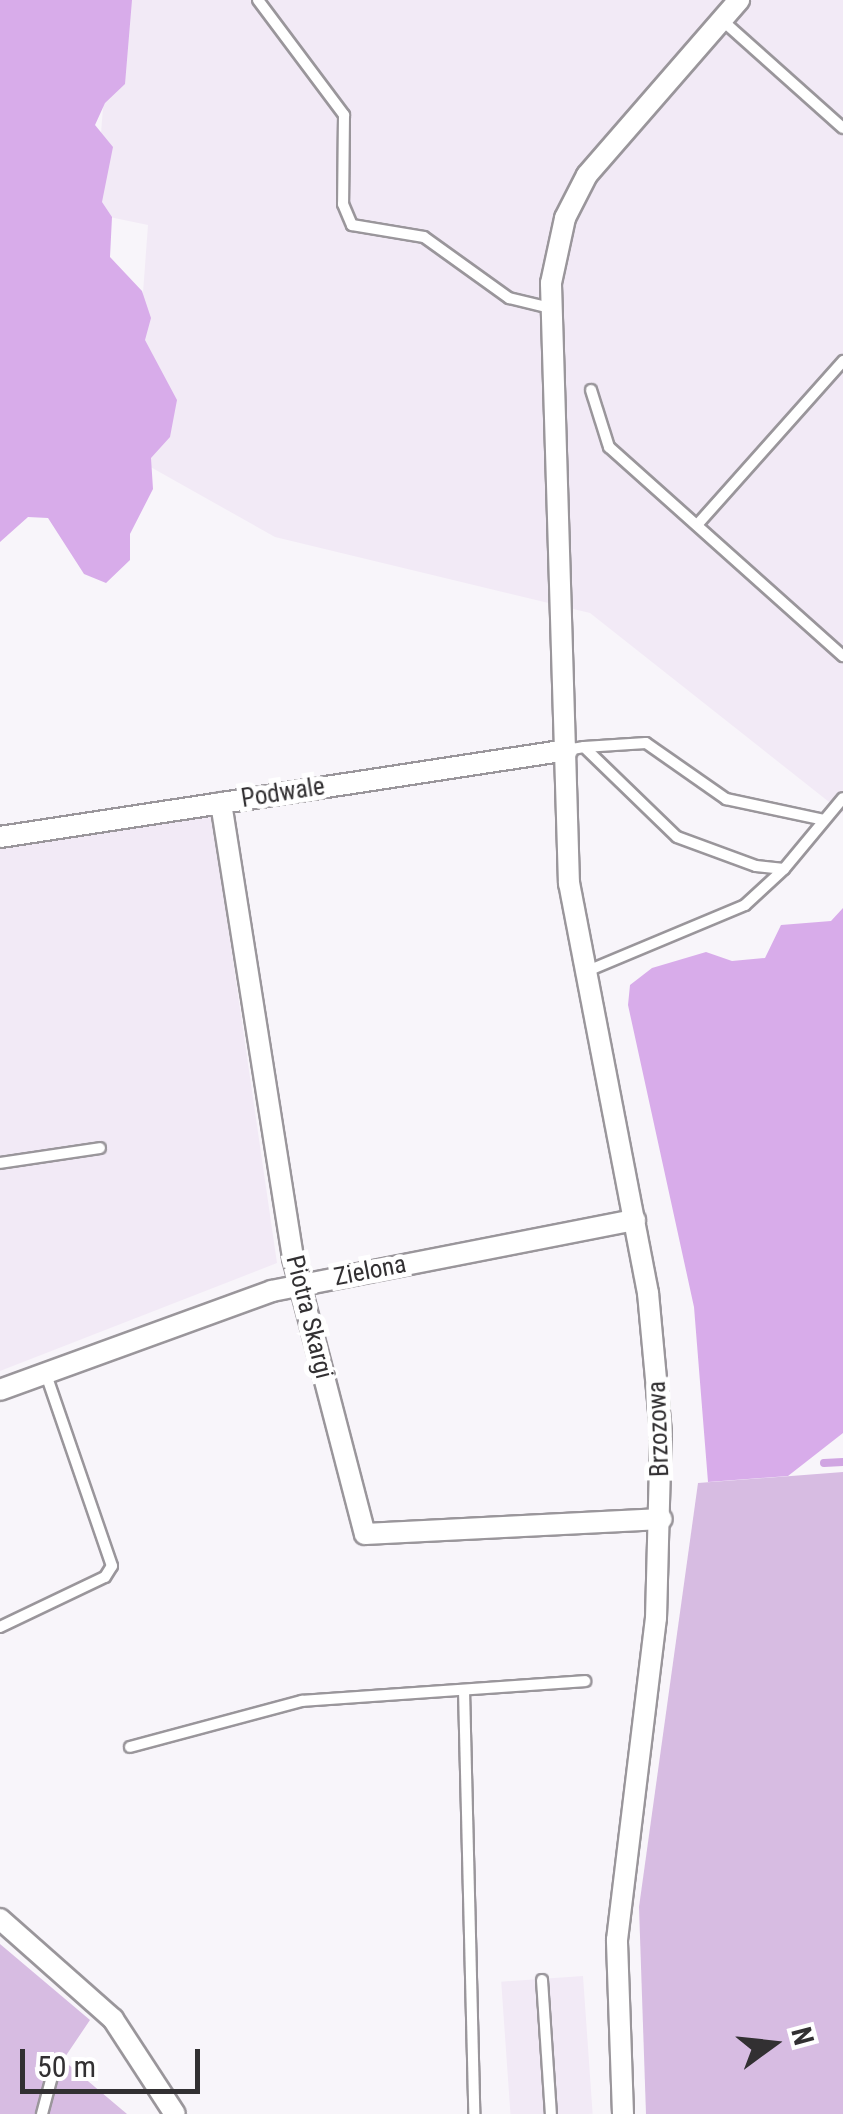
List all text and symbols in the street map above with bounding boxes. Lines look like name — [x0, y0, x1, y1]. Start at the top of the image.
street label: Podwale — [239, 772, 327, 814]
street label: Zielona — [331, 1249, 409, 1293]
street label: Piotra Skargi — [279, 1252, 339, 1382]
street label: Brzozowa — [642, 1381, 676, 1477]
north arrow — [723, 1994, 823, 2094]
text: N — [784, 2024, 821, 2049]
scale bar — [25, 2029, 205, 2091]
text: 50 m — [37, 2049, 96, 2084]

